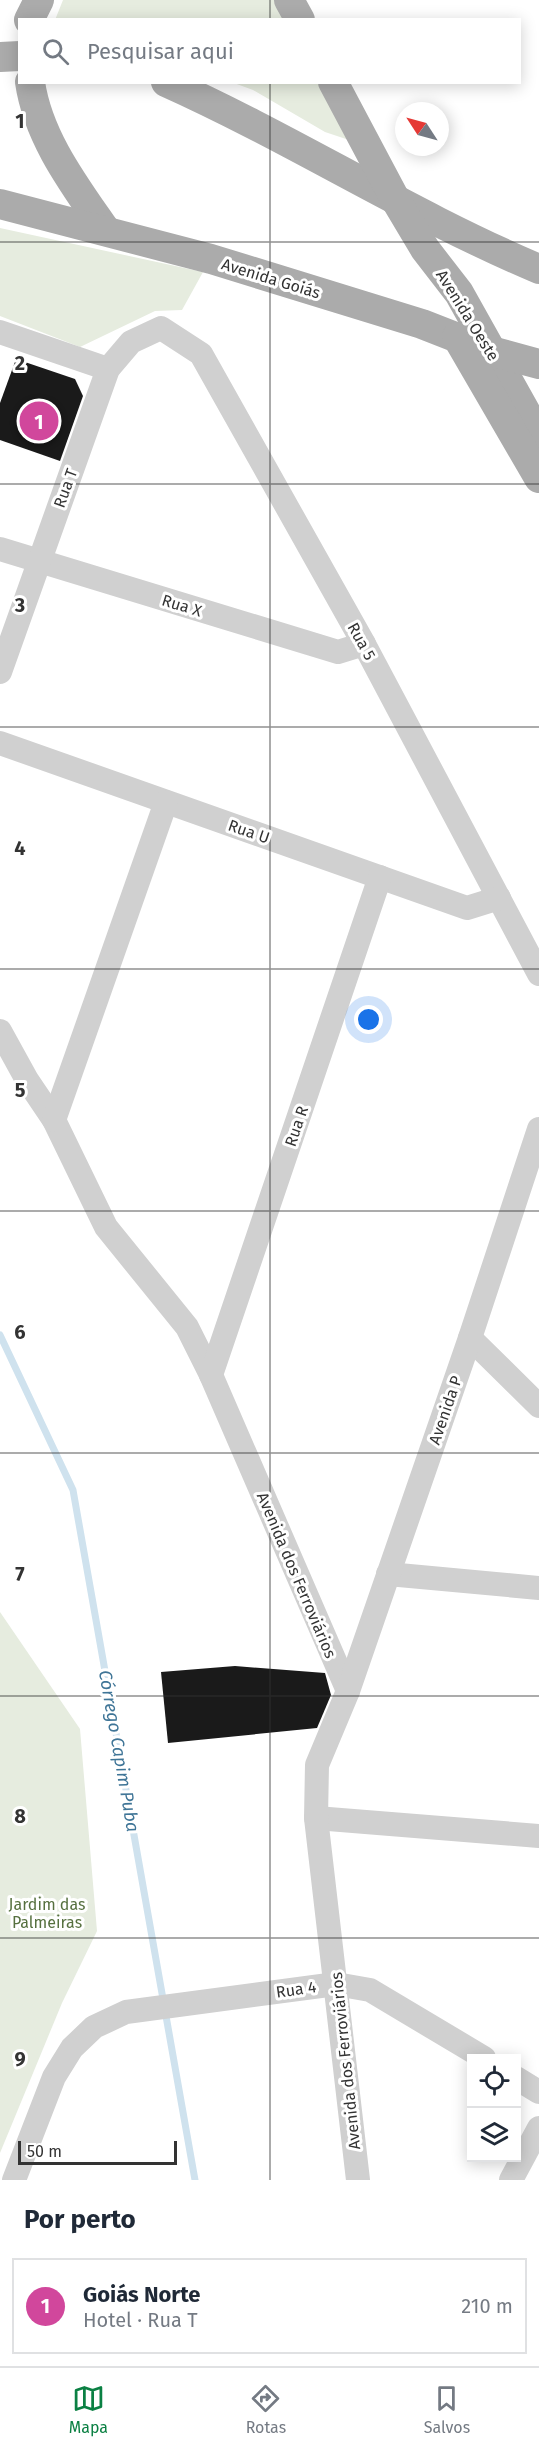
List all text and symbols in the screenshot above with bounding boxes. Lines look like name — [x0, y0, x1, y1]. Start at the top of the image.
search box — [18, 18, 521, 84]
icon: search — [39, 35, 72, 68]
text: Pesquisar aqui — [87, 38, 234, 65]
north arrow — [395, 102, 449, 156]
text: 1 — [15, 109, 25, 133]
street label: Avenida Goiás — [219, 254, 322, 302]
street label: Avenida Oeste — [432, 266, 503, 364]
text: 2 — [15, 351, 25, 375]
pin: 1 — [20, 398, 58, 444]
street label: Rua T — [50, 465, 82, 510]
street label: Rua X — [160, 590, 204, 621]
text: 3 — [14, 593, 25, 617]
street label: Rua 5 — [344, 619, 380, 663]
street label: Rua U — [226, 816, 272, 847]
text: 4 — [14, 836, 26, 860]
your location — [354, 1005, 383, 1034]
text: 5 — [15, 1078, 26, 1102]
street label: Rua R — [281, 1103, 312, 1149]
text: 6 — [14, 1320, 26, 1344]
street label: Avenida P — [425, 1373, 466, 1447]
street label: Avenida dos Ferroviários — [253, 1489, 340, 1661]
text: 7 — [15, 1562, 25, 1586]
water label: Córrego Capim Puba — [94, 1668, 144, 1834]
text: 8 — [14, 1804, 26, 1828]
park label: Jardim das Palmeiras — [9, 1895, 85, 1932]
street label: Avenida dos Ferroviários — [327, 1971, 364, 2151]
street label: Rua 4 — [275, 1977, 318, 2002]
text: 9 — [14, 2047, 26, 2071]
map controls — [467, 2054, 521, 2162]
button: locate — [467, 2054, 521, 2108]
button: layers — [467, 2108, 521, 2162]
scale bar — [18, 2138, 177, 2166]
text: 50 m — [27, 2142, 62, 2161]
text: Por perto — [24, 2204, 136, 2235]
text: Goiás Norte — [83, 2281, 200, 2308]
text: 1 — [41, 2294, 50, 2318]
text: 210 m — [461, 2294, 513, 2318]
text: Hotel · Rua T — [83, 2308, 198, 2332]
tab: Mapa — [69, 2382, 108, 2437]
tab: Rotas — [246, 2382, 286, 2437]
tab: Salvos — [424, 2382, 470, 2437]

